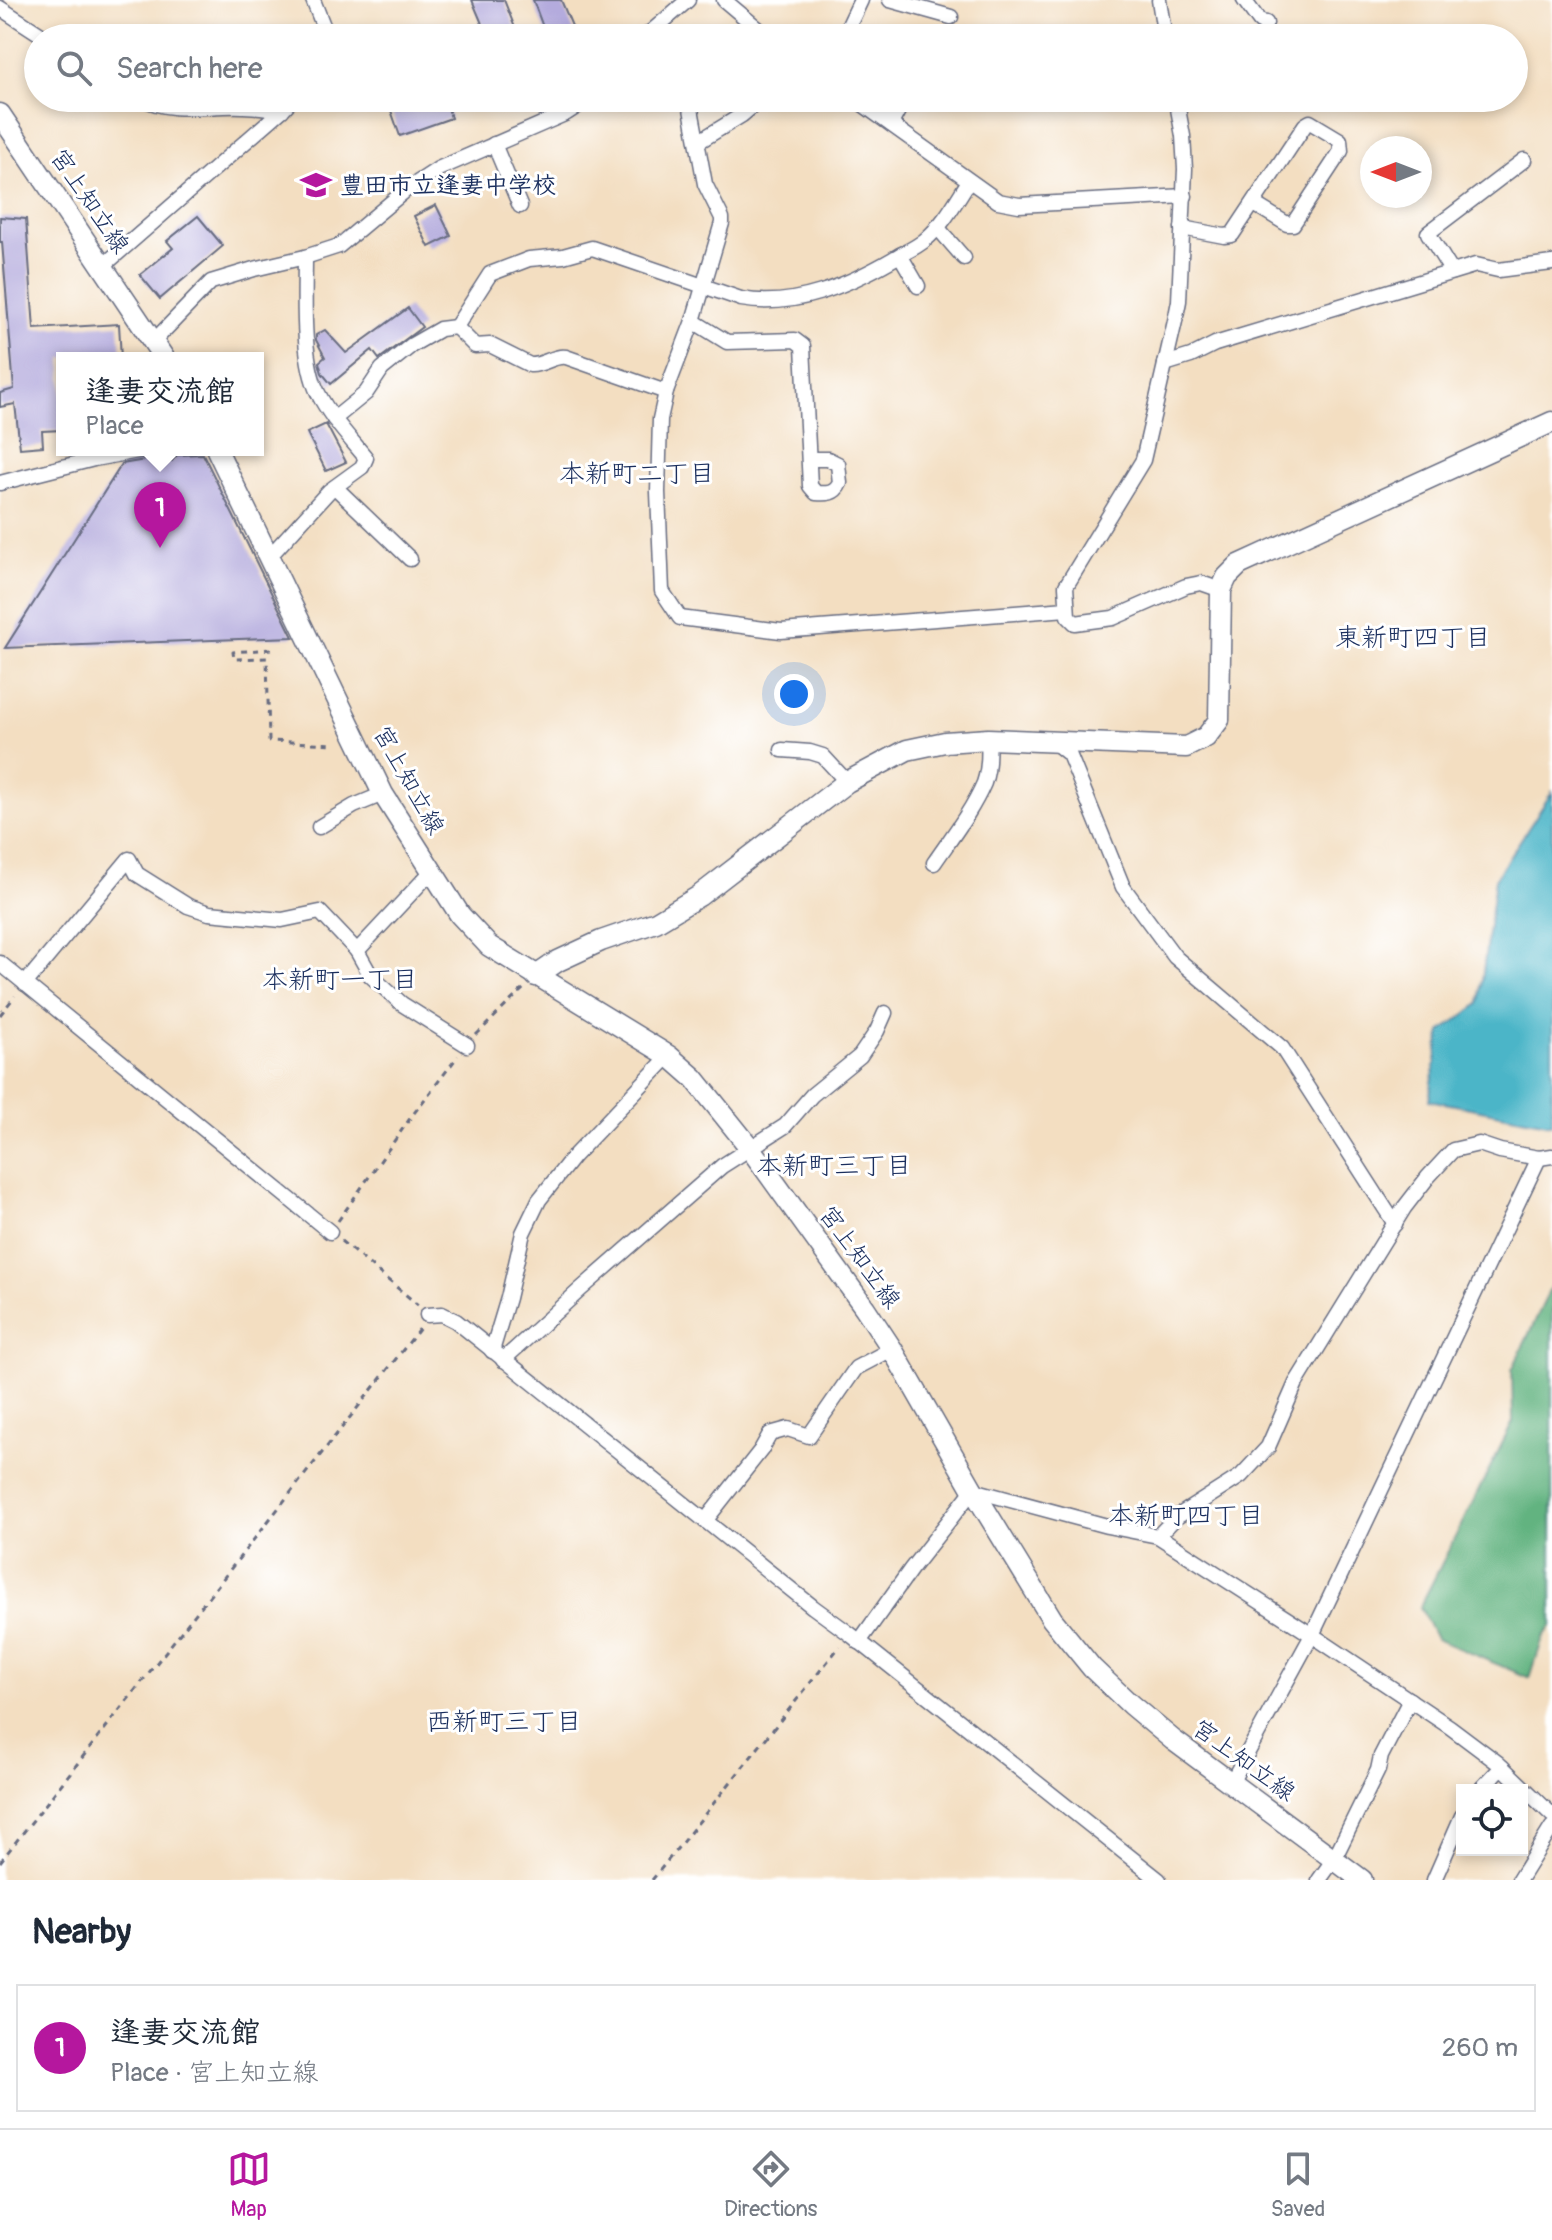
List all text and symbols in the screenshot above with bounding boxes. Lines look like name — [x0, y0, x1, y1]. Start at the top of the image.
search box — [24, 24, 1528, 112]
icon: search — [52, 46, 96, 90]
text: Search here — [116, 50, 263, 87]
north arrow — [1360, 136, 1432, 208]
street label: 宮上知立線 — [44, 143, 135, 259]
school or university icon: 豊田市立逢妻中学校 — [299, 168, 333, 202]
place label: 豊田市立逢妻中学校 — [340, 171, 556, 200]
popup — [56, 352, 264, 456]
text: 逢妻交流館 — [85, 373, 235, 410]
text: Place — [85, 410, 144, 442]
district label: 本新町二丁目 — [559, 458, 715, 490]
pin: 1 — [134, 482, 186, 548]
district label: 東新町四丁目 — [1335, 622, 1491, 654]
your location — [774, 674, 814, 714]
street label: 宮上知立線 — [367, 721, 450, 840]
district label: 本新町一丁目 — [262, 964, 418, 996]
district label: 本新町三丁目 — [756, 1150, 912, 1182]
street label: 宮上知立線 — [813, 1200, 907, 1314]
district label: 本新町四丁目 — [1108, 1500, 1264, 1532]
district label: 西新町三丁目 — [426, 1706, 582, 1738]
street label: 宮上知立線 — [1187, 1713, 1301, 1807]
map controls — [1456, 1784, 1528, 1856]
button: locate — [1456, 1784, 1528, 1856]
text: Nearby — [32, 1911, 131, 1954]
text: 逢妻交流館 — [110, 2014, 260, 2051]
text: 1 — [55, 2032, 65, 2064]
text: 260 m — [1442, 2032, 1518, 2064]
text: Place · 宮上知立線 — [110, 2057, 318, 2089]
tab: Map — [227, 2147, 271, 2223]
tab: Directions — [724, 2147, 817, 2223]
tab: Saved — [1271, 2147, 1325, 2223]

